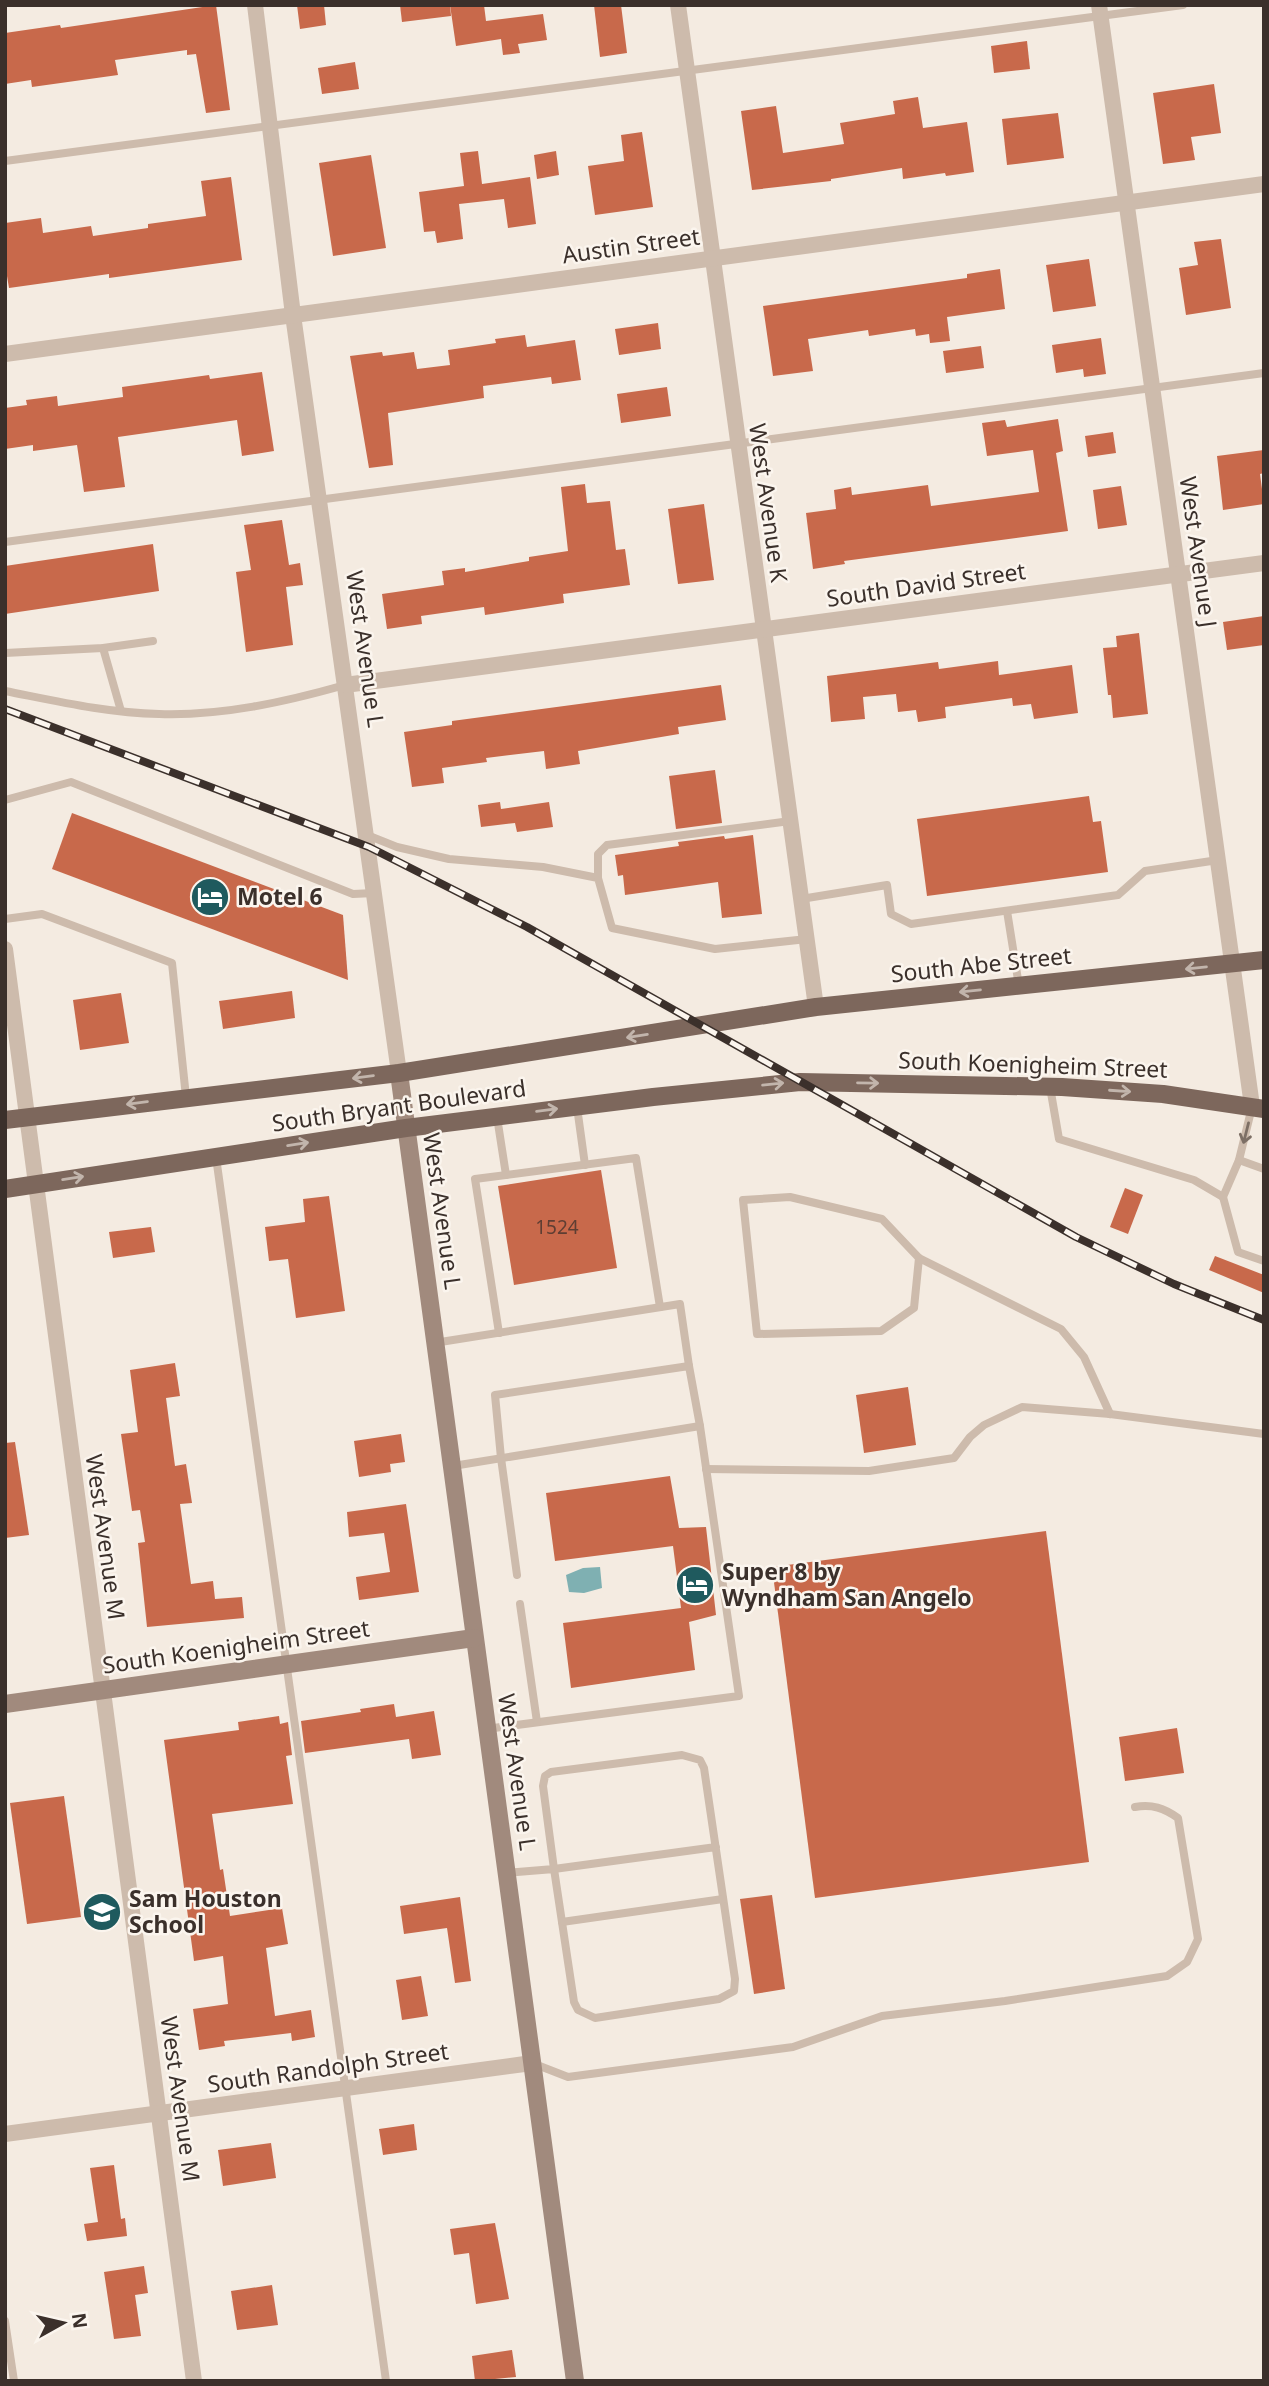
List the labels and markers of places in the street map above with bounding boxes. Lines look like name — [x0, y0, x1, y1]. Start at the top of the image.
hotel icon: Motel 6 — [189, 876, 231, 918]
place label: Motel 6 — [237, 880, 323, 912]
place label: Super 8 by Wyndham San Angelo — [722, 1555, 972, 1613]
hotel icon: Super 8 by Wyndham San Angelo — [674, 1564, 716, 1606]
place label: Sam Houston School — [129, 1882, 282, 1940]
school or university icon: Sam Houston School — [81, 1891, 123, 1933]

